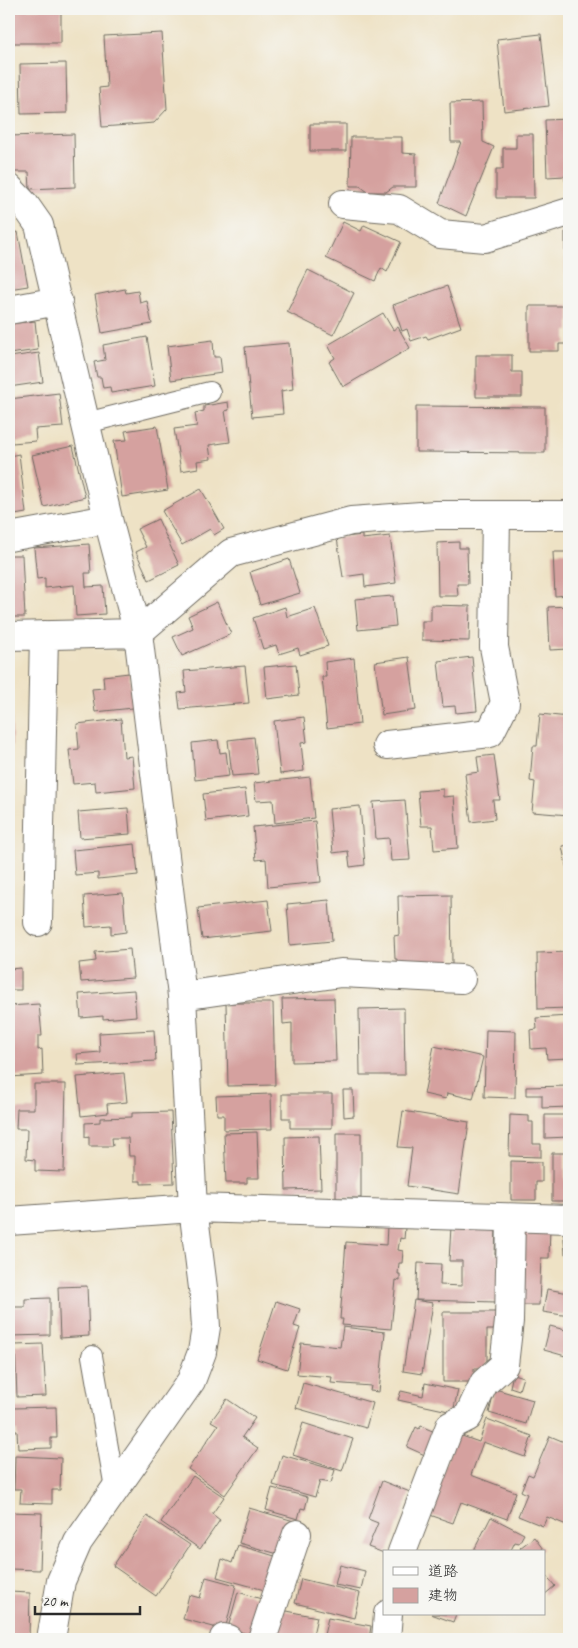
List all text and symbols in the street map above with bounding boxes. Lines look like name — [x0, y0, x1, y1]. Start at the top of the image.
legend — [383, 1550, 546, 1616]
text: 道路 — [428, 1562, 458, 1581]
scale bar — [35, 1583, 140, 1615]
text: 建物 — [428, 1586, 458, 1605]
text: 20 m — [42, 1592, 69, 1611]

